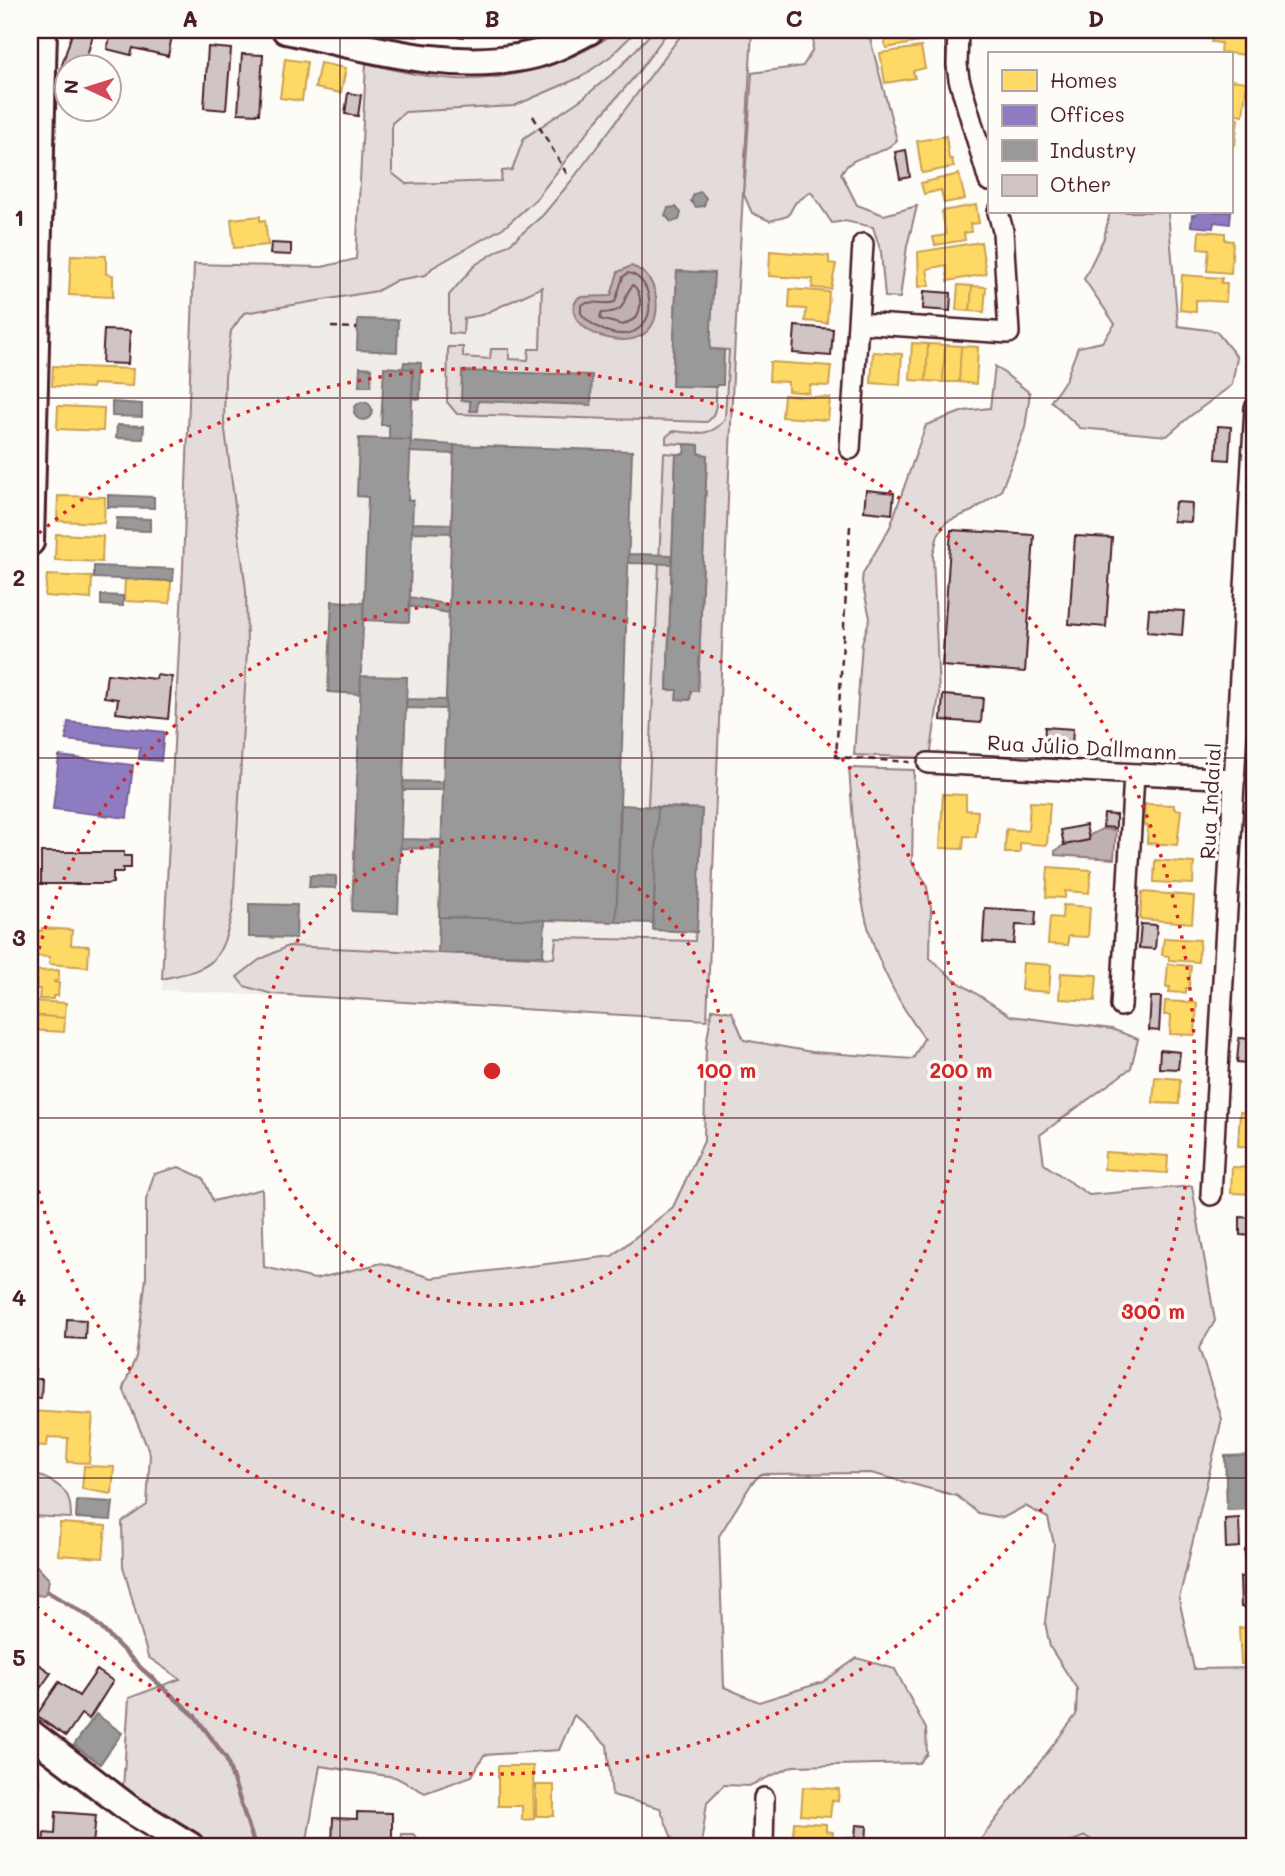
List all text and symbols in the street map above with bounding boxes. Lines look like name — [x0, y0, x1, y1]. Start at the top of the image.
text: A — [182, 3, 198, 33]
text: B — [484, 3, 500, 33]
text: C — [785, 3, 803, 33]
text: D — [1088, 3, 1104, 33]
north arrow — [52, 52, 122, 122]
legend — [988, 52, 1232, 214]
text: Homes — [1050, 66, 1117, 93]
text: N — [58, 79, 84, 95]
text: Offices — [1050, 100, 1125, 127]
text: Industry — [1050, 136, 1137, 163]
text: Other — [1050, 170, 1111, 197]
text: 1 — [14, 202, 24, 232]
text: 2 — [13, 562, 25, 592]
street label: Rua Júlio Dallmann — [987, 728, 1178, 765]
street label: Rua Indaial — [1193, 742, 1226, 860]
text: 3 — [12, 922, 26, 952]
text: 100 m — [696, 1056, 756, 1083]
text: 200 m — [930, 1056, 992, 1083]
centre of rings — [480, 1059, 504, 1083]
text: 4 — [12, 1282, 26, 1312]
text: 300 m — [1121, 1297, 1185, 1324]
text: 5 — [12, 1642, 26, 1672]

